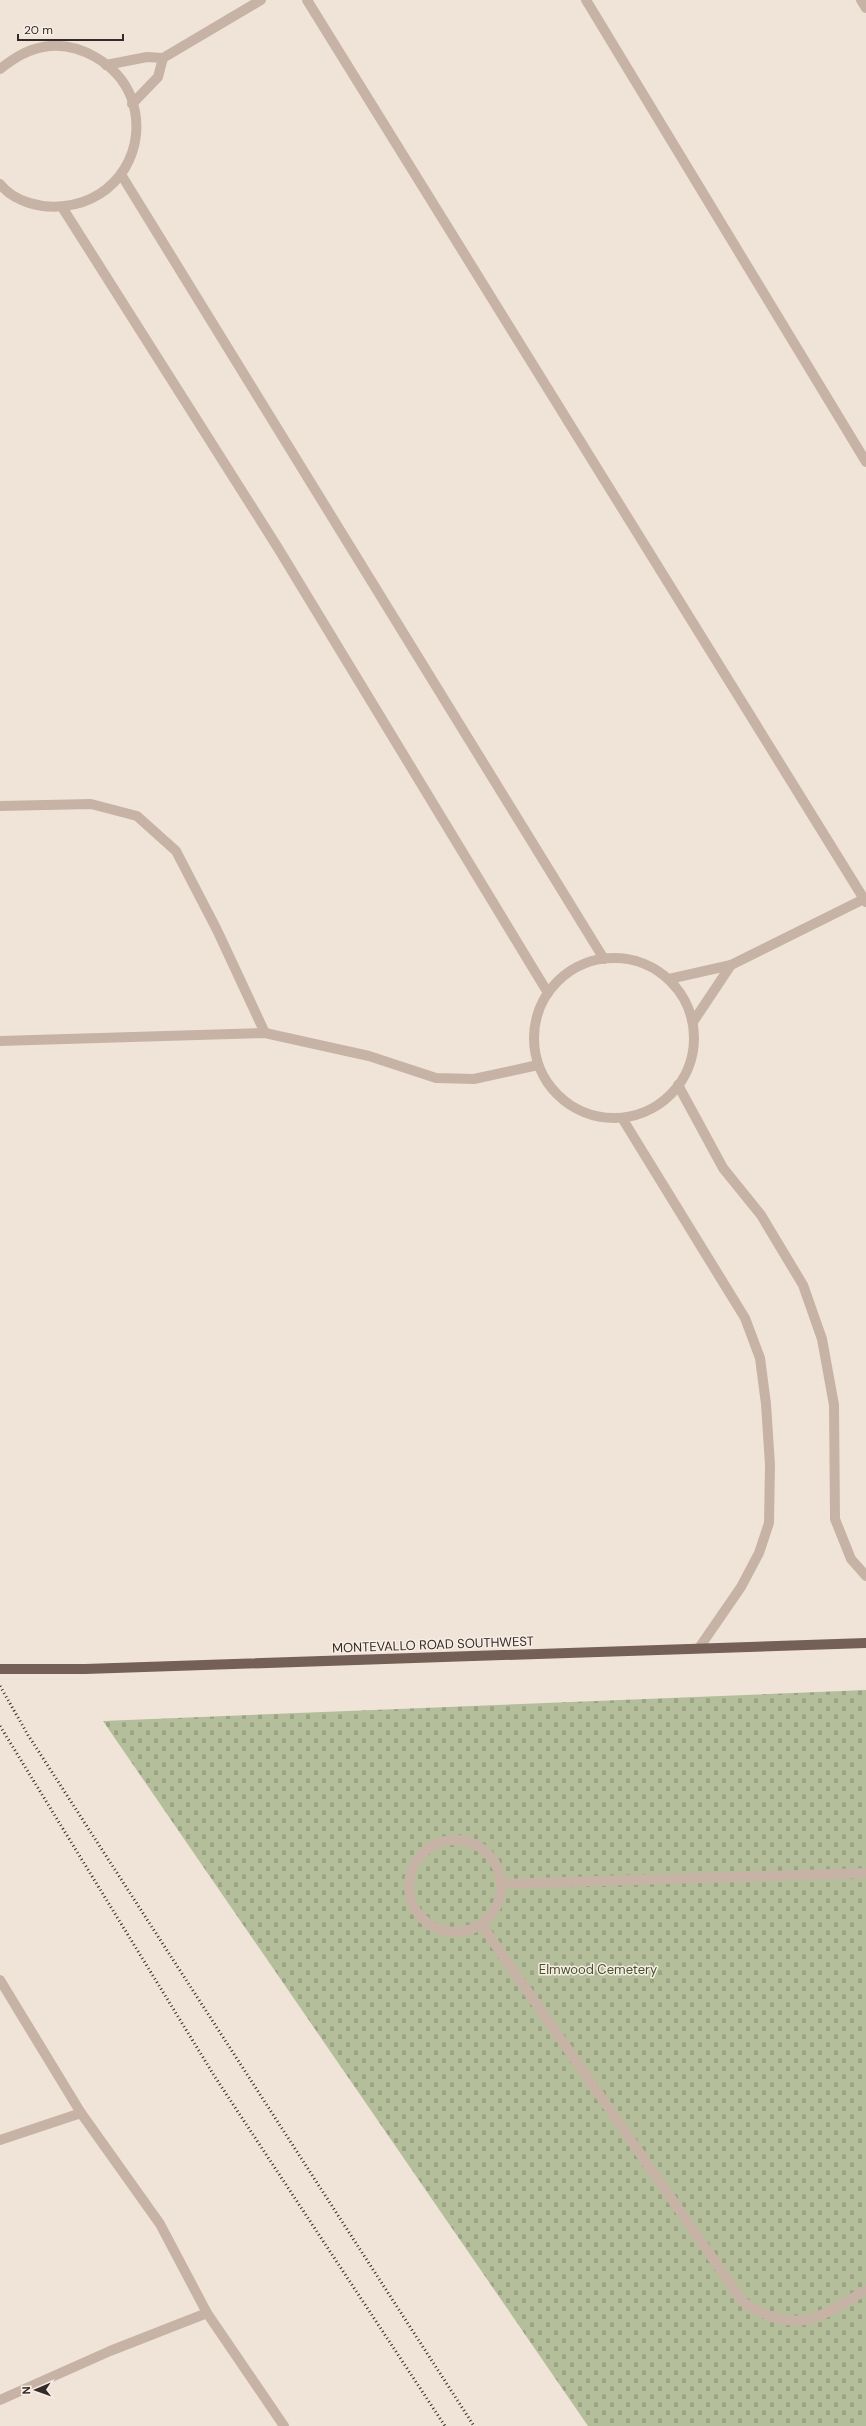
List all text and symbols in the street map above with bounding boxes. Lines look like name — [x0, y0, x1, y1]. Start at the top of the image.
scale bar — [18, 16, 123, 42]
text: 20 m — [24, 22, 53, 38]
street label: MONTEVALLO ROAD SOUTHWEST — [332, 1632, 534, 1657]
park label: Elmwood Cemetery — [539, 1961, 657, 1978]
north arrow — [16, 2370, 56, 2410]
text: N — [19, 2386, 33, 2395]

